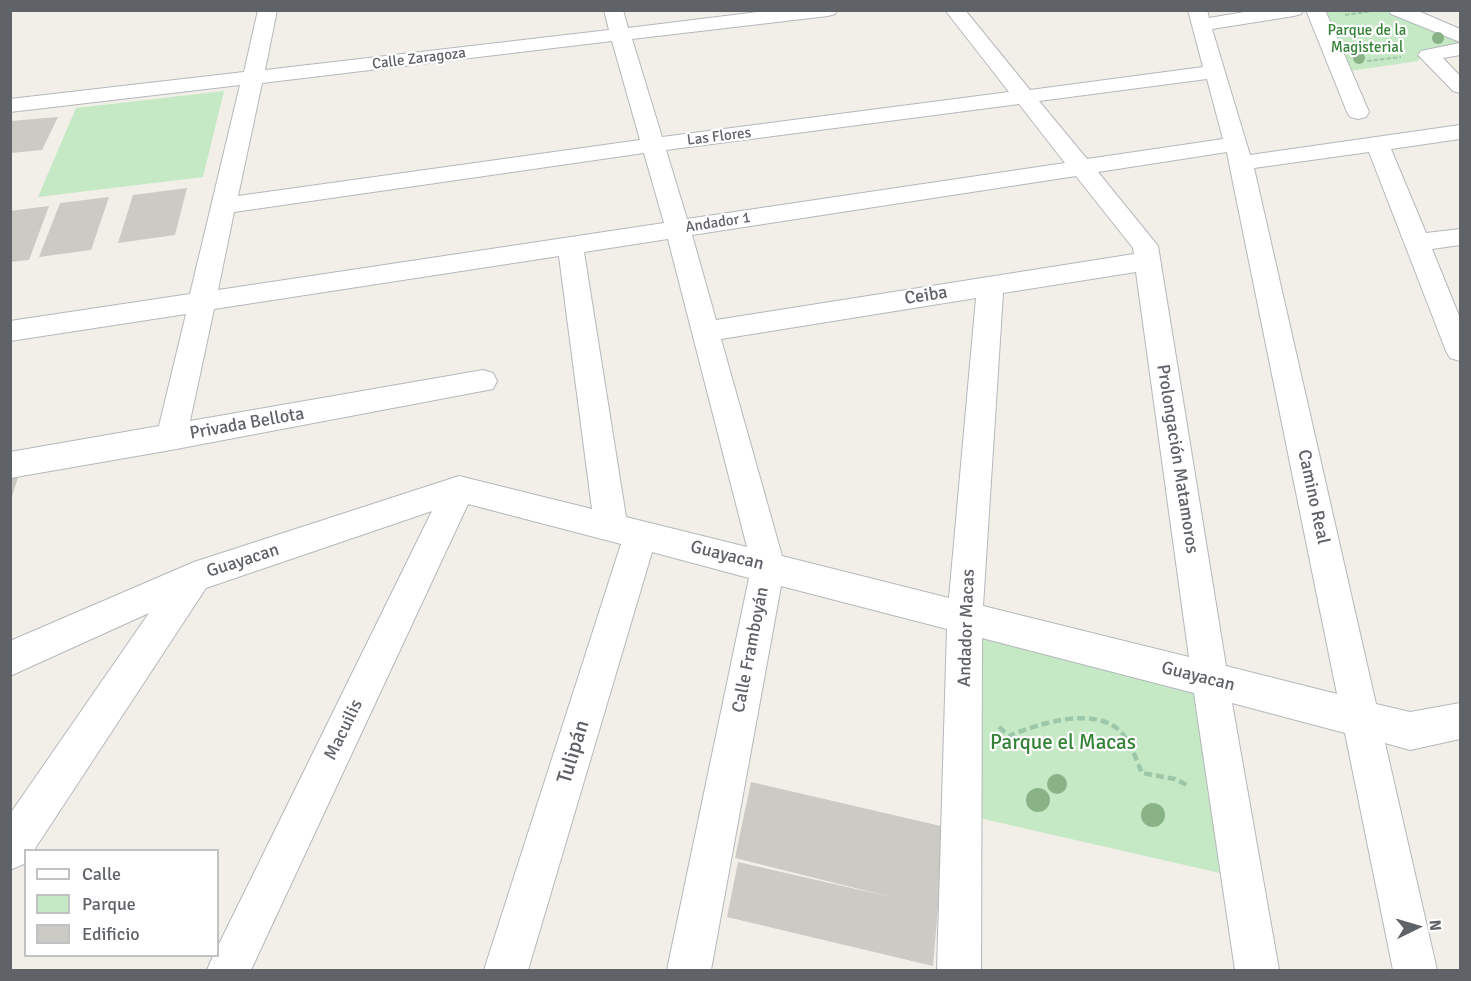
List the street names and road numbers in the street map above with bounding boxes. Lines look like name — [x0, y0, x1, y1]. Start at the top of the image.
street label: Calle Zaragoza — [371, 44, 467, 74]
street label: Las Flores — [686, 124, 752, 150]
street label: Andador 1 — [684, 209, 752, 237]
street label: Ceiba — [903, 282, 949, 310]
street label: Prolongación Matamoros — [1151, 363, 1203, 555]
street label: Privada Bellota — [188, 403, 306, 445]
street label: Camino Real — [1292, 448, 1334, 546]
street label: Guayacan — [688, 536, 766, 576]
street label: Guayacan — [204, 539, 282, 583]
street label: Andador Macas — [954, 569, 980, 687]
street label: Calle Framboyán — [728, 585, 774, 715]
street label: Guayacan — [1159, 657, 1237, 697]
street label: Macuilis — [320, 696, 368, 764]
street label: Tulipán — [552, 717, 596, 787]

